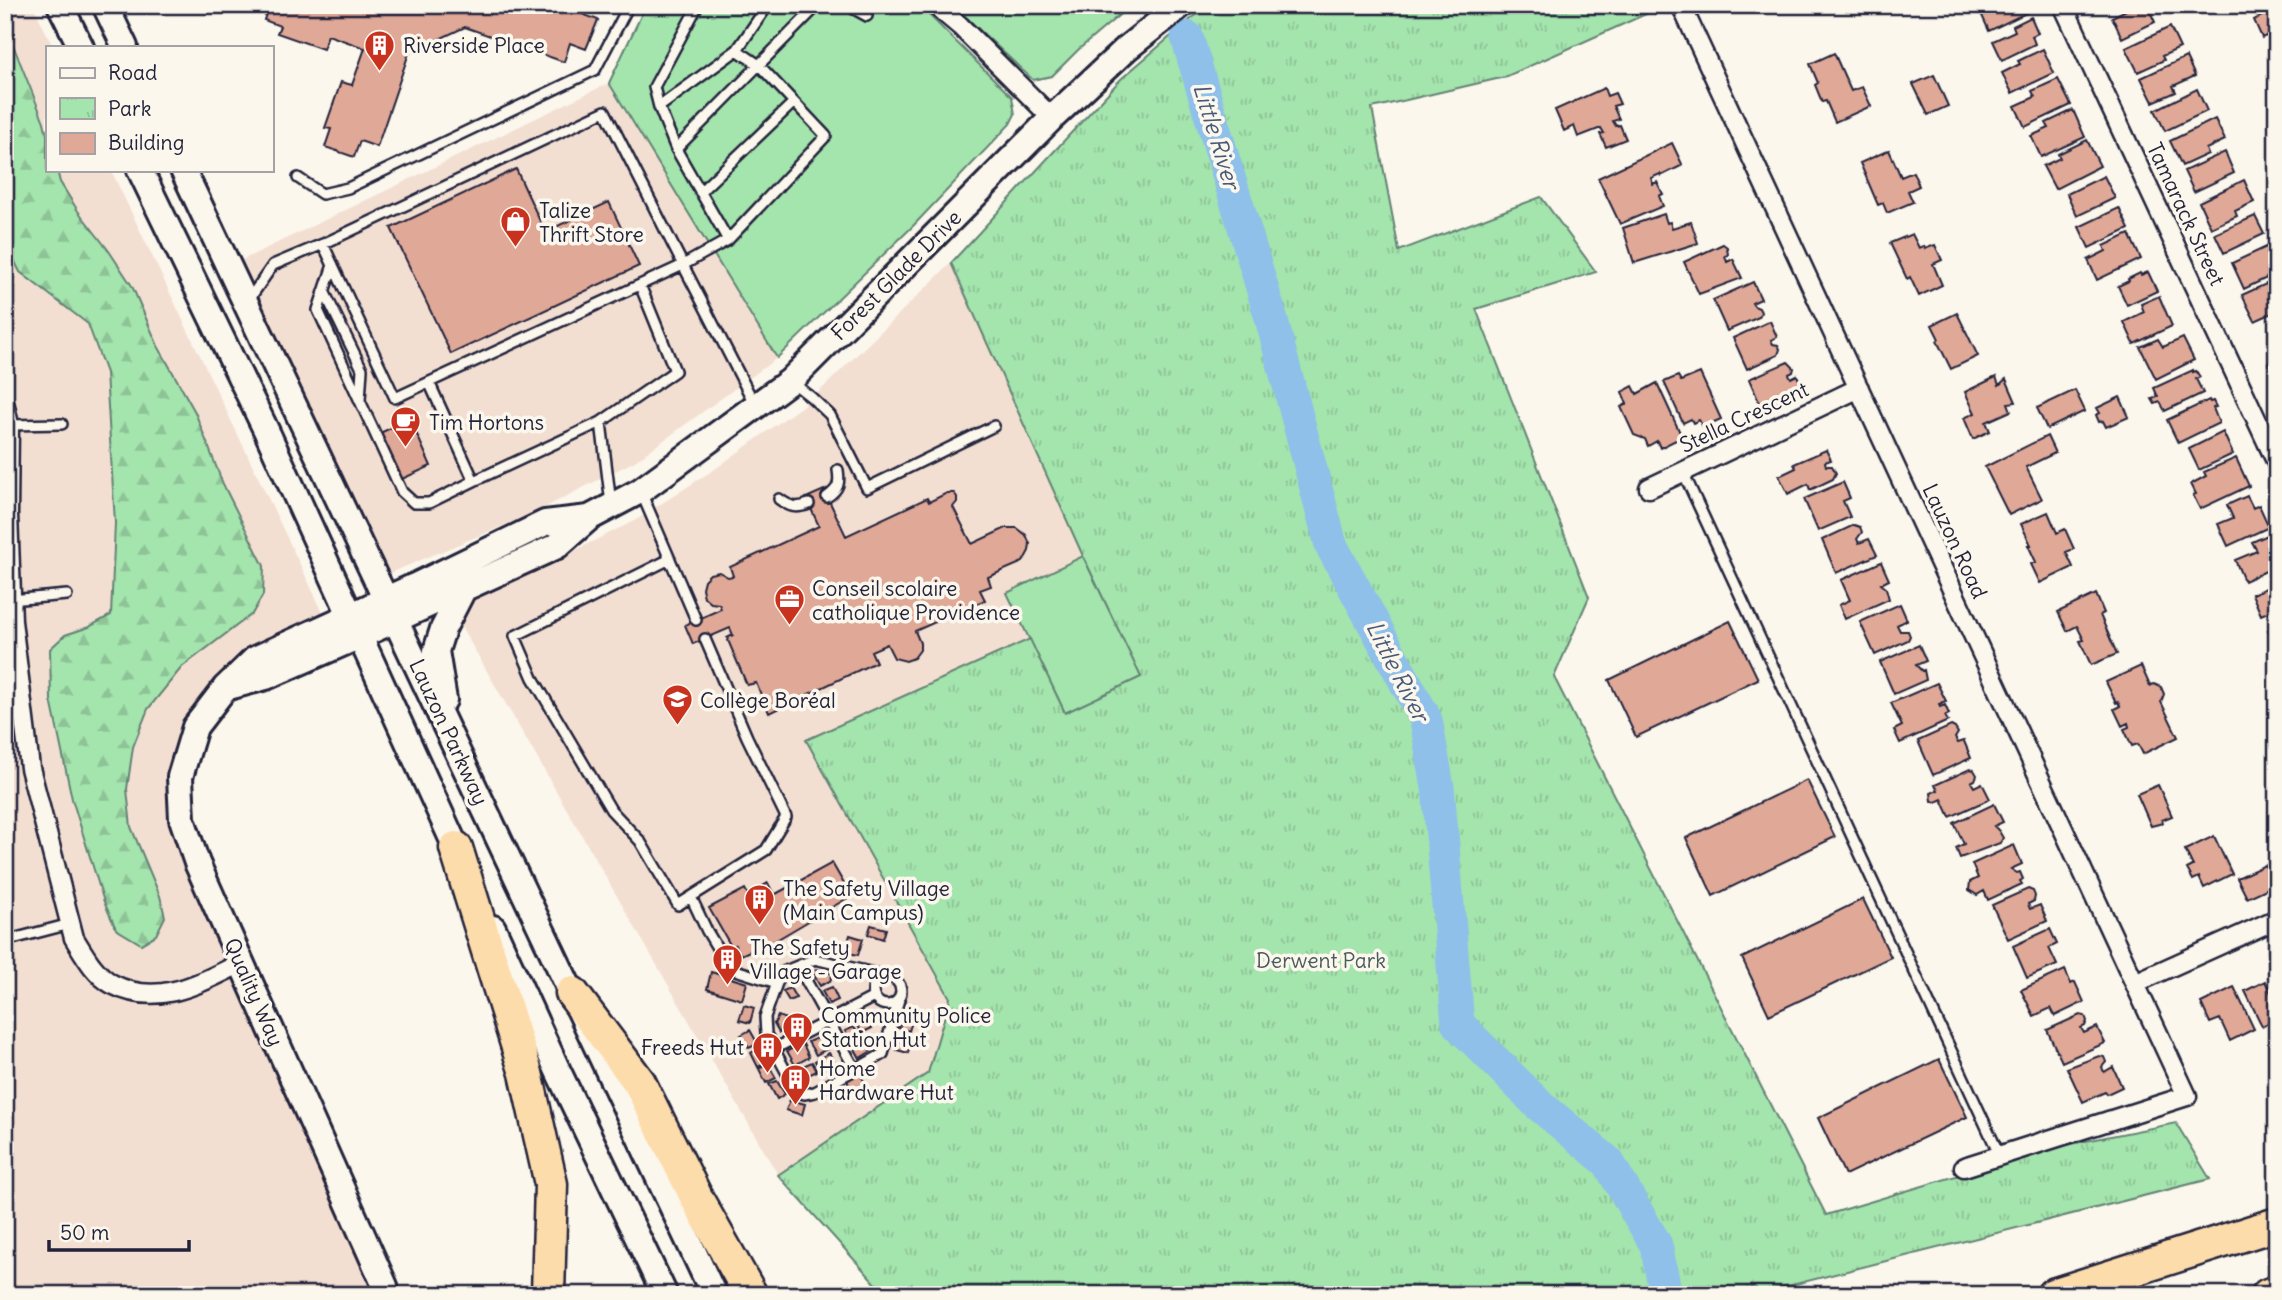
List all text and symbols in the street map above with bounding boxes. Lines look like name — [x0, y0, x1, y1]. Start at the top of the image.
building icon: Riverside Place — [363, 28, 397, 72]
place label: Riverside Place — [403, 32, 545, 59]
legend — [46, 46, 273, 172]
text: Road — [108, 59, 157, 86]
water label: Little River — [1187, 80, 1248, 195]
text: Park — [108, 95, 151, 122]
text: Building — [108, 129, 184, 156]
street label: Tamarack Street — [2141, 138, 2231, 290]
place label: Talize Thrift Store — [539, 197, 644, 248]
street label: Forest Glade Drive — [825, 204, 967, 346]
shop icon: Talize Thrift Store — [499, 205, 533, 249]
street label: Stella Crescent — [1675, 375, 1813, 459]
cafe icon: Tim Hortons — [389, 405, 423, 449]
place label: Tim Hortons — [429, 409, 544, 436]
street label: Lauzon Road — [1917, 479, 1993, 603]
place label: Conseil scolaire catholique Providence — [812, 575, 1020, 626]
office icon: Conseil scolaire catholique Providence — [772, 583, 806, 627]
water label: Little River — [1360, 616, 1437, 728]
street label: Lauzon Parkway — [403, 655, 495, 809]
school or university icon: Collège Boréal — [660, 683, 694, 727]
place label: Collège Boréal — [700, 687, 836, 714]
place label: The Safety Village (Main Campus) — [783, 875, 950, 926]
building icon: The Safety Village (Main Campus) — [743, 883, 777, 927]
street label: Quality Way — [218, 934, 290, 1050]
place label: The Safety Village - Garage — [750, 934, 902, 985]
building icon: The Safety Village - Garage — [710, 942, 744, 986]
park label: Derwent Park — [1256, 947, 1386, 974]
place label: Community Police Station Hut — [821, 1002, 991, 1053]
building icon: Community Police Station Hut — [781, 1010, 815, 1054]
building icon: Freeds Hut — [750, 1030, 784, 1074]
place label: Freeds Hut — [641, 1034, 744, 1061]
place label: Home Hardware Hut — [819, 1055, 954, 1106]
building icon: Home Hardware Hut — [779, 1063, 813, 1107]
scale bar — [49, 1209, 189, 1253]
text: 50 m — [60, 1219, 109, 1246]

